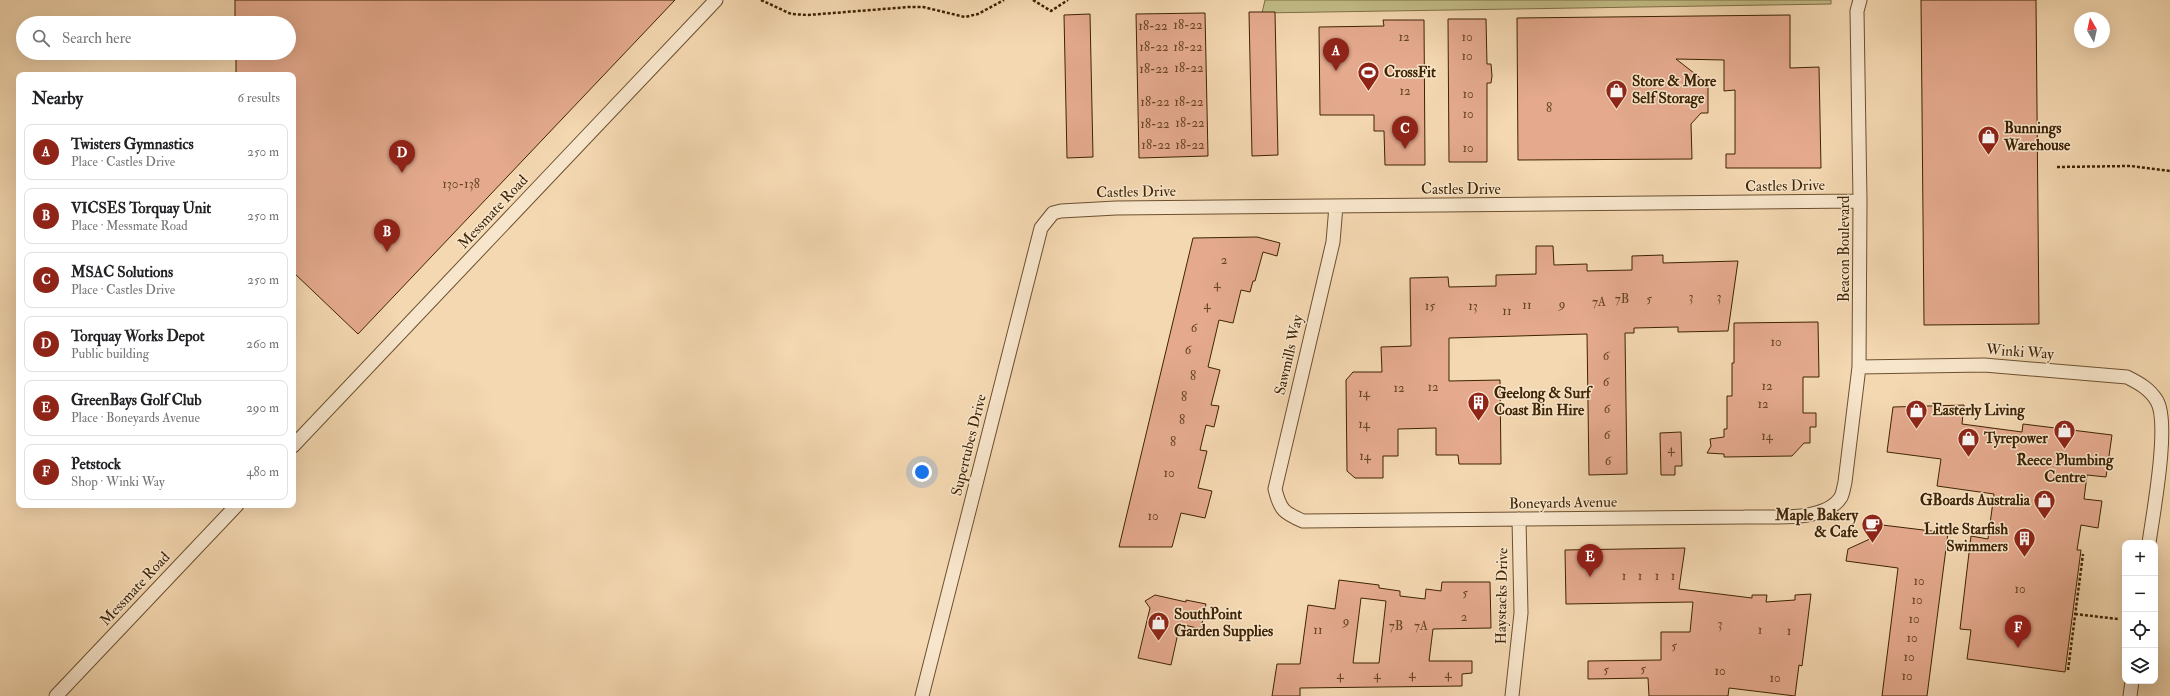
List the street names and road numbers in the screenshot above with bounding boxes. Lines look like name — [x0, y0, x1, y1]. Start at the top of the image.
street label: Messmate Road — [454, 171, 533, 253]
street label: Castles Drive — [1745, 176, 1825, 196]
street label: Castles Drive — [1421, 180, 1501, 199]
street label: Castles Drive — [1096, 182, 1176, 202]
street label: Beacon Boulevard — [1835, 195, 1854, 302]
street label: Sawmills Way — [1271, 313, 1308, 397]
street label: Winki Way — [1984, 340, 2055, 364]
street label: Supertubes Drive — [947, 392, 992, 498]
street label: Boneyards Avenue — [1509, 493, 1617, 513]
street label: Haystacks Drive — [1492, 547, 1512, 645]
street label: Messmate Road — [96, 548, 175, 630]

